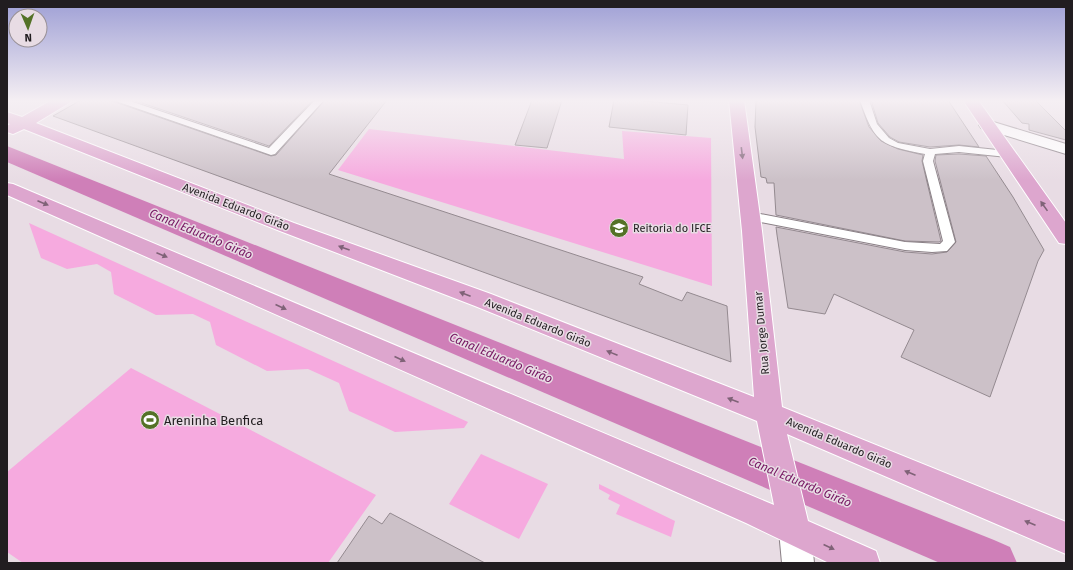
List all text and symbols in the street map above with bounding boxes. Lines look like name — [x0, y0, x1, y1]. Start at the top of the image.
north arrow — [8, 8, 48, 48]
text: N — [24, 31, 32, 44]
one-way arrow — [739, 147, 745, 159]
street label: Avenida Eduardo Girão — [181, 181, 291, 233]
one-way arrow — [37, 201, 49, 207]
one-way arrow — [1040, 201, 1048, 211]
water label: Canal Eduardo Girão — [147, 206, 255, 262]
school or university icon: Reitoria do IFCE — [608, 217, 630, 239]
place label: Reitoria do IFCE — [633, 222, 712, 235]
one-way arrow — [337, 244, 349, 250]
one-way arrow — [156, 252, 168, 258]
one-way arrow — [459, 290, 471, 296]
street label: Rua Jorge Dumar — [752, 290, 772, 375]
street label: Avenida Eduardo Girão — [483, 296, 593, 350]
one-way arrow — [276, 304, 287, 310]
water label: Canal Eduardo Girão — [447, 330, 555, 386]
one-way arrow — [605, 349, 617, 355]
one-way arrow — [395, 356, 406, 362]
one-way arrow — [726, 396, 738, 402]
sports icon: Areninha Benfica — [139, 409, 161, 431]
place label: Areninha Benfica — [164, 413, 263, 428]
street label: Avenida Eduardo Girão — [784, 415, 894, 471]
water label: Canal Eduardo Girão — [746, 454, 854, 510]
one-way arrow — [904, 470, 915, 476]
one-way arrow — [1024, 520, 1036, 526]
one-way arrow — [824, 544, 835, 550]

